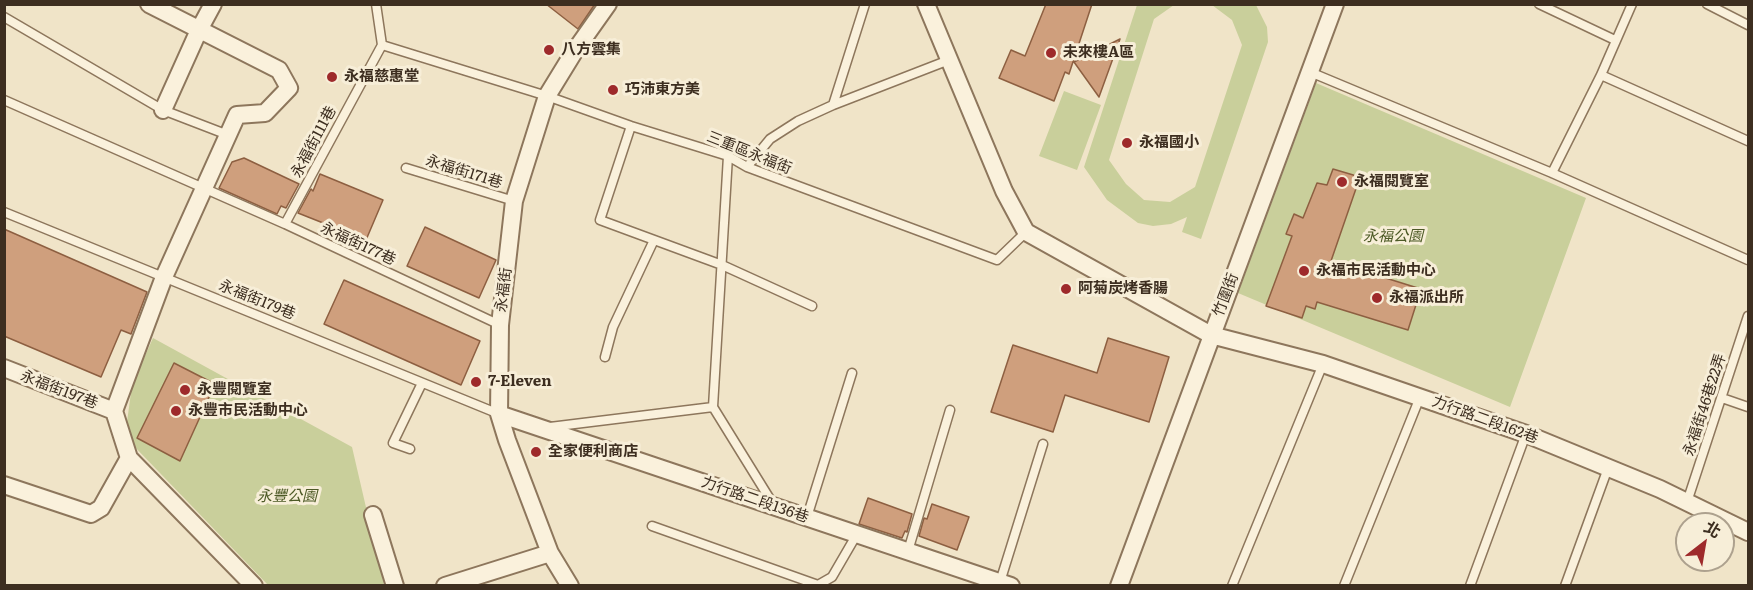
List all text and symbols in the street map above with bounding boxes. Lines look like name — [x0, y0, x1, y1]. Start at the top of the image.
place label: 八方雲集 — [561, 41, 621, 59]
marker: 八方雲集 — [542, 43, 556, 57]
place label: 未來樓A區 — [1063, 44, 1134, 62]
marker: 未來樓A區 — [1044, 46, 1058, 60]
place label: 永福慈惠堂 — [344, 68, 419, 86]
marker: 永福慈惠堂 — [325, 70, 339, 84]
place label: 巧沛東方美 — [625, 81, 700, 99]
marker: 巧沛東方美 — [606, 83, 620, 97]
street label: 永福街111巷 — [288, 103, 340, 181]
street label: 三重區永福街 — [704, 128, 794, 178]
place label: 永福國小 — [1139, 134, 1199, 152]
marker: 永福國小 — [1120, 136, 1134, 150]
street label: 永福街171巷 — [423, 152, 505, 192]
place label: 永福閱覽室 — [1354, 173, 1429, 191]
marker: 永福閱覽室 — [1335, 175, 1349, 189]
street label: 永福街177巷 — [318, 219, 398, 269]
park label: 永福公園 — [1363, 228, 1423, 246]
place label: 永福市民活動中心 — [1316, 262, 1436, 280]
marker: 永福市民活動中心 — [1297, 264, 1311, 278]
street label: 永福街 — [492, 267, 516, 313]
street label: 竹圍街 — [1210, 271, 1242, 319]
street label: 永福街179巷 — [216, 276, 298, 324]
place label: 阿菊炭烤香腸 — [1078, 280, 1168, 298]
marker: 阿菊炭烤香腸 — [1059, 282, 1073, 296]
place label: 永福派出所 — [1389, 289, 1464, 307]
marker: 永福派出所 — [1370, 291, 1384, 305]
street label: 永福街46巷22弄 — [1680, 352, 1730, 458]
street label: 永福街197巷 — [18, 367, 100, 413]
place label: 7-Eleven — [488, 373, 552, 391]
marker: 7-Eleven — [469, 375, 483, 389]
place label: 永豐閱覽室 — [197, 381, 272, 399]
marker: 永豐閱覽室 — [178, 383, 192, 397]
street label: 力行路二段162巷 — [1429, 392, 1541, 448]
place label: 永豐市民活動中心 — [188, 402, 308, 420]
marker: 永豐市民活動中心 — [169, 404, 183, 418]
place label: 全家便利商店 — [548, 443, 638, 461]
marker: 全家便利商店 — [529, 445, 543, 459]
street label: 力行路二段136巷 — [699, 473, 811, 527]
park label: 永豐公園 — [257, 488, 317, 506]
north arrow — [1675, 512, 1735, 572]
text: 北 — [1700, 514, 1726, 543]

